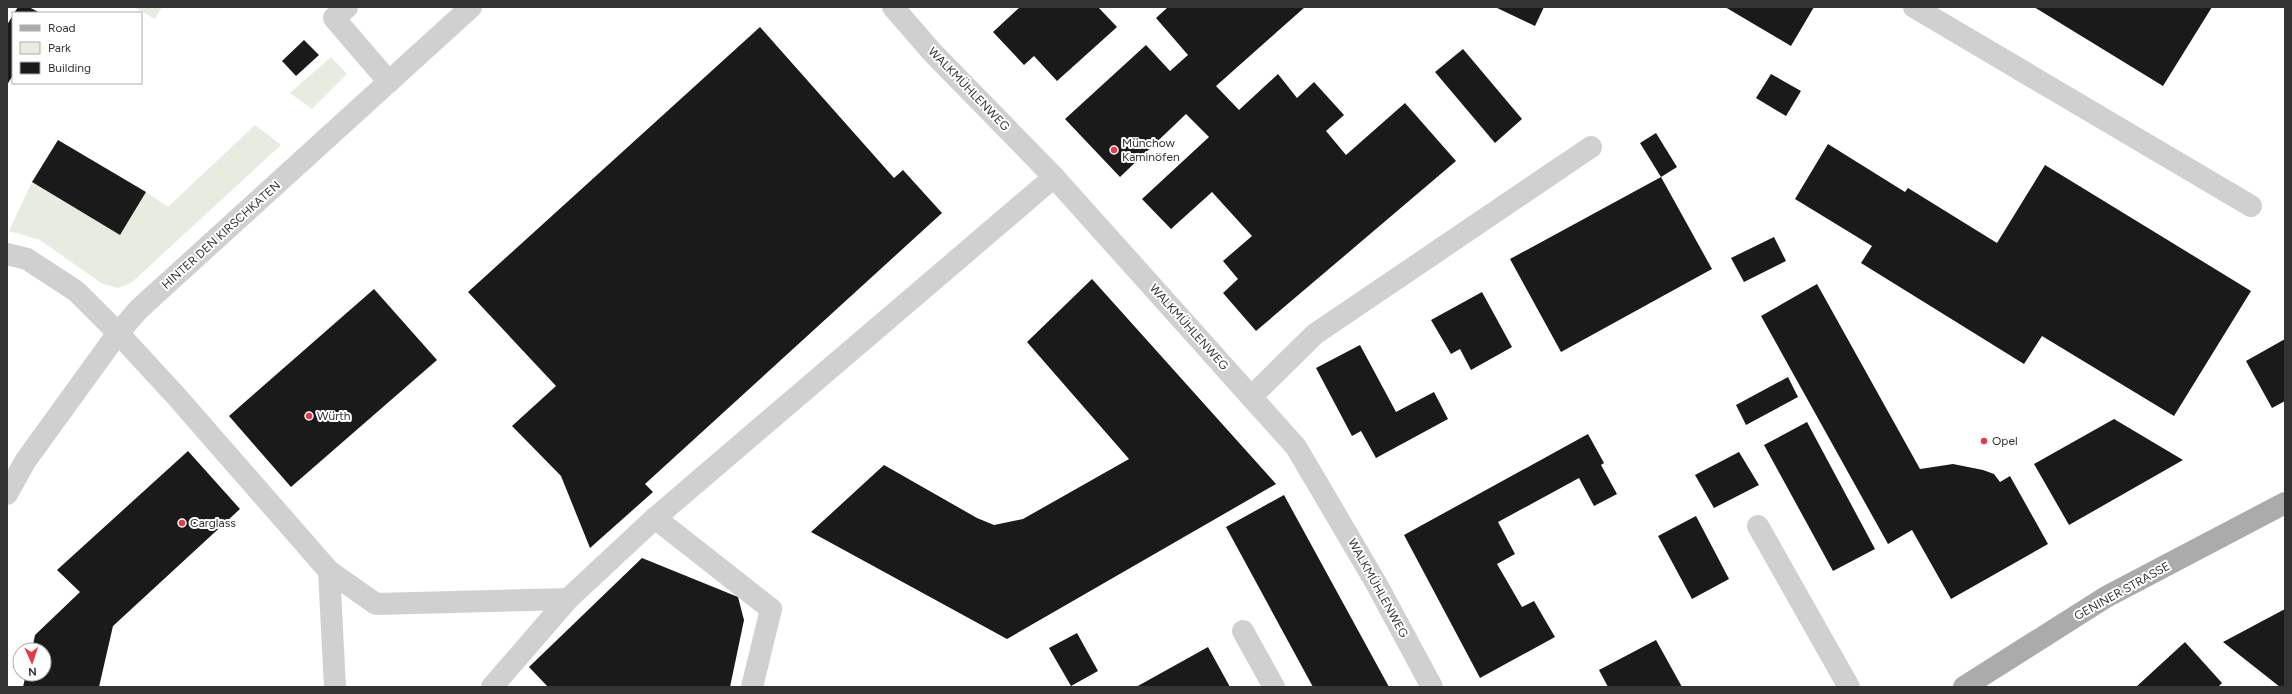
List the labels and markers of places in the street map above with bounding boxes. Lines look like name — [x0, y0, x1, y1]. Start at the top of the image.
place label: Münchow Kaminöfen — [1122, 136, 1180, 164]
marker: Münchow Kaminöfen — [1109, 145, 1119, 155]
place label: Würth — [317, 409, 351, 423]
marker: Würth — [304, 411, 314, 421]
place label: Opel — [1992, 434, 2018, 448]
marker: Opel — [1979, 436, 1989, 446]
place label: Carglass — [190, 516, 236, 530]
marker: Carglass — [177, 518, 187, 528]

